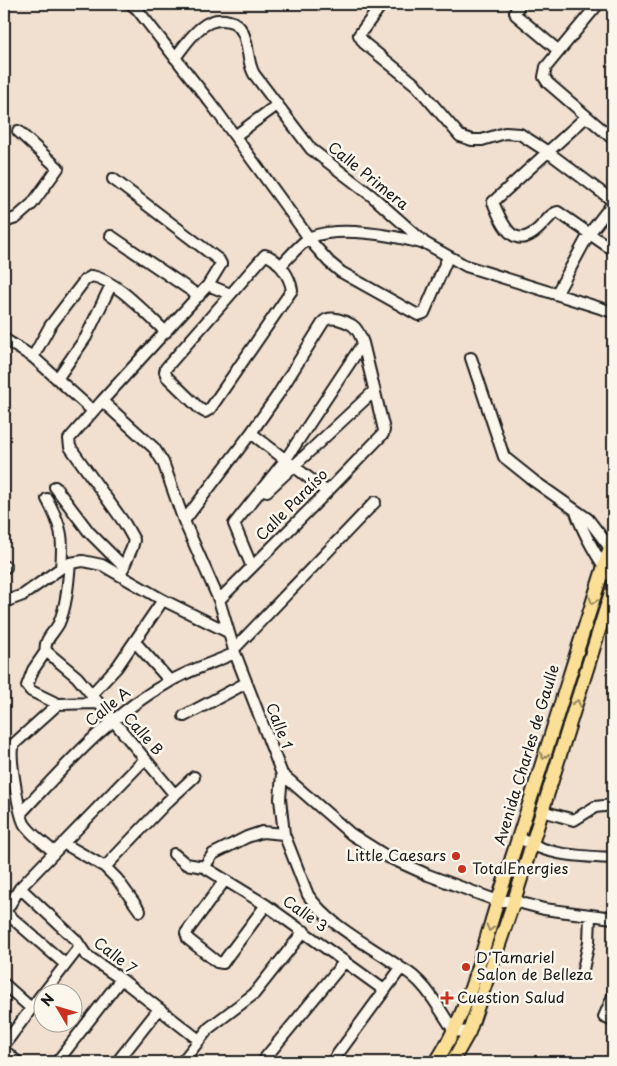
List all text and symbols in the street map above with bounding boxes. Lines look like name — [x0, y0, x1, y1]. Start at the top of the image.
street label: Calle Primera — [324, 135, 415, 215]
street label: Calle Paraíso — [250, 463, 332, 545]
one-way arrow — [588, 597, 598, 605]
street label: Avenida Charles de Gaulle — [487, 661, 564, 848]
street label: Calle A — [80, 680, 135, 731]
street label: Calle 1 — [261, 699, 300, 752]
one-way arrow — [572, 699, 582, 708]
street label: Calle B — [119, 706, 169, 760]
one-way arrow — [539, 752, 549, 760]
place label: Little Caesars — [346, 843, 446, 866]
marker: Little Caesars — [450, 850, 462, 862]
place label: TotalEnergies — [472, 856, 569, 879]
marker: TotalEnergies — [456, 863, 468, 875]
street label: Calle 3 — [279, 889, 333, 937]
one-way arrow — [486, 924, 496, 932]
street label: Calle 7 — [89, 931, 143, 979]
place label: D'Tamariel Salon de Belleza — [476, 945, 593, 985]
marker: D'Tamariel Salon de Belleza — [460, 961, 472, 973]
north arrow — [32, 984, 82, 1034]
place label: Cuestion Salud — [457, 985, 565, 1008]
text: N — [36, 989, 59, 1011]
marker: Cuestion Salud — [441, 992, 453, 1004]

